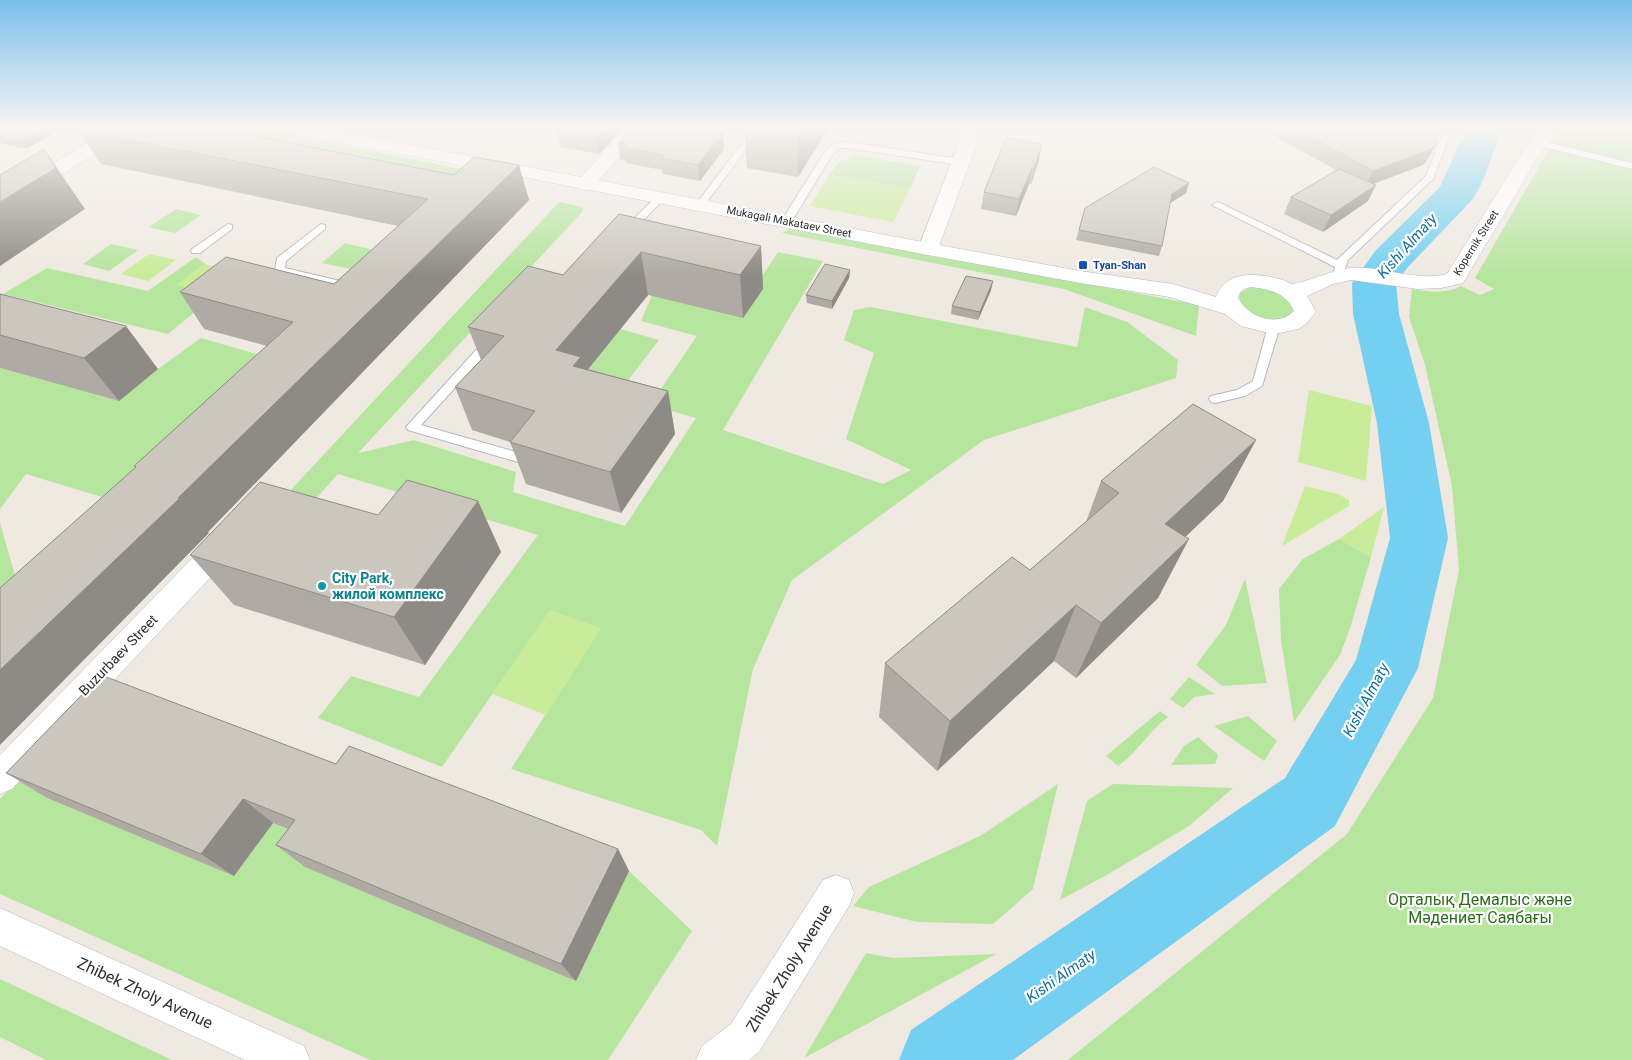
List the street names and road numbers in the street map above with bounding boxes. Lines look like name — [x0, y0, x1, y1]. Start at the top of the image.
street label: Mukagali Makataev Street — [725, 203, 853, 241]
street label: Kopernik Street — [1451, 207, 1502, 278]
street label: Buzurbaev Street — [75, 611, 161, 699]
street label: Zhibek Zholy Avenue — [742, 901, 836, 1035]
street label: Zhibek Zholy Avenue — [74, 953, 216, 1033]

